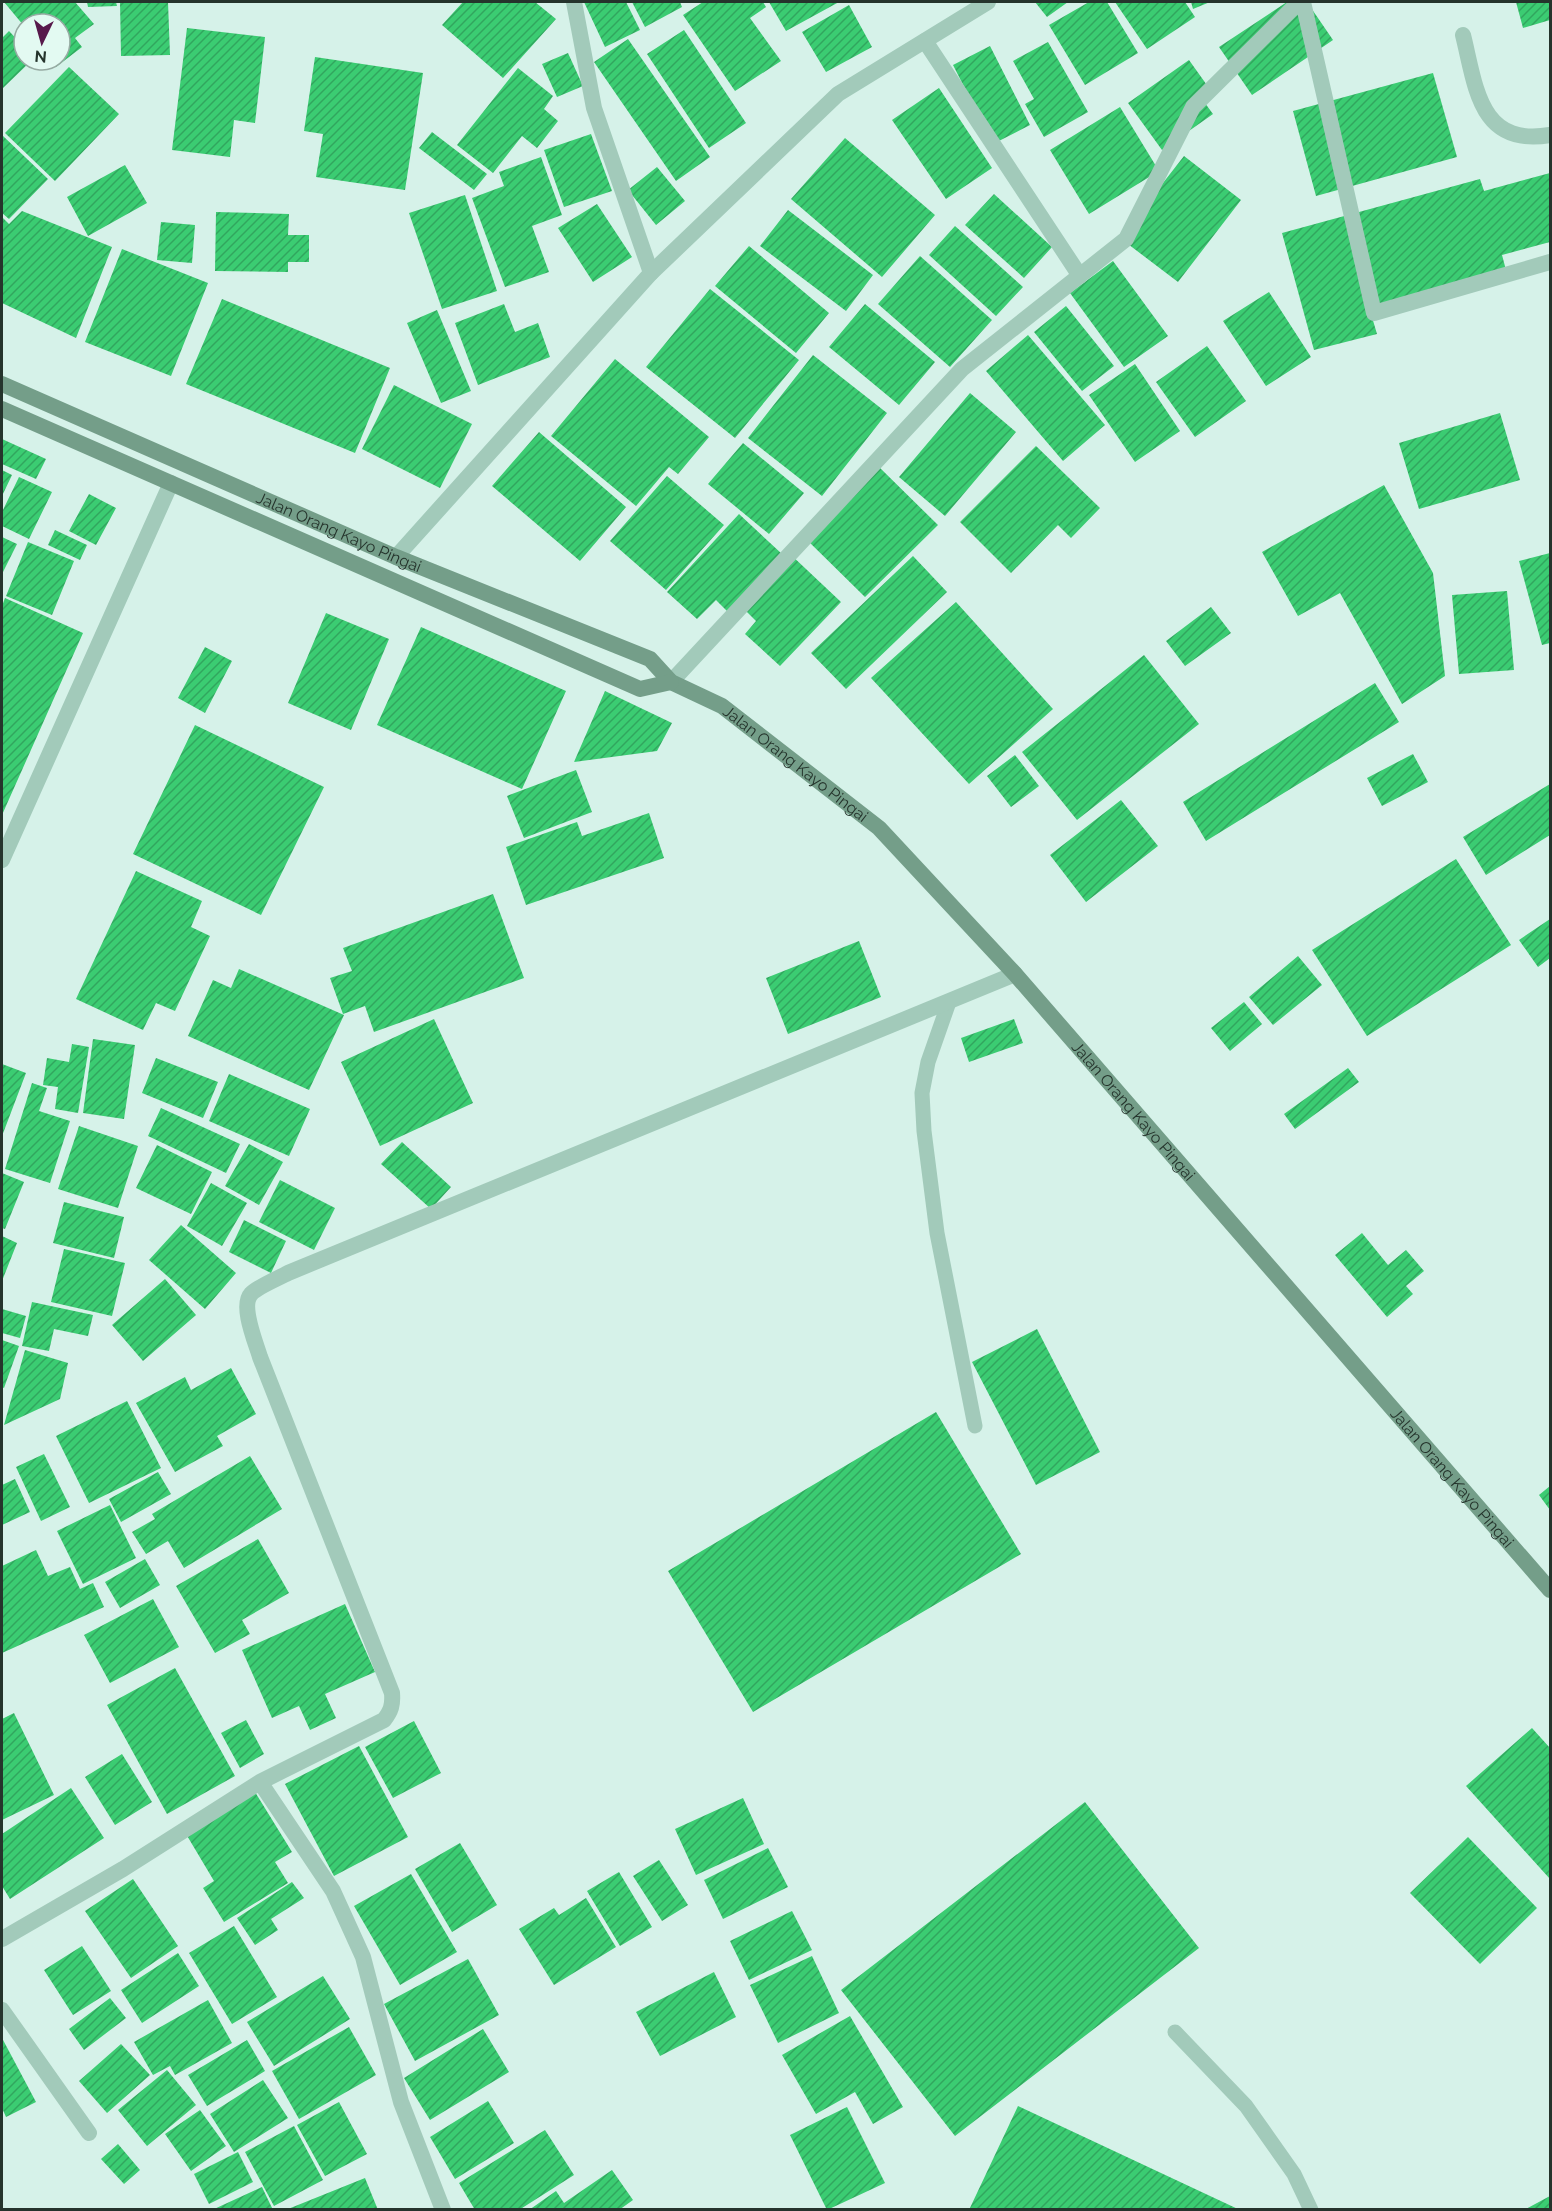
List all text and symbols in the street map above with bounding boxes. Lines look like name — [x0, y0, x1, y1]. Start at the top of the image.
north arrow — [12, 12, 72, 72]
text: N — [34, 46, 48, 66]
street label: Jalan Orang Kayo Pingai — [254, 487, 424, 576]
street label: Jalan Orang Kayo Pingai — [720, 701, 872, 825]
street label: Jalan Orang Kayo Pingai — [1068, 1037, 1199, 1184]
street label: Jalan Orang Kayo Pingai — [1387, 1404, 1518, 1551]

